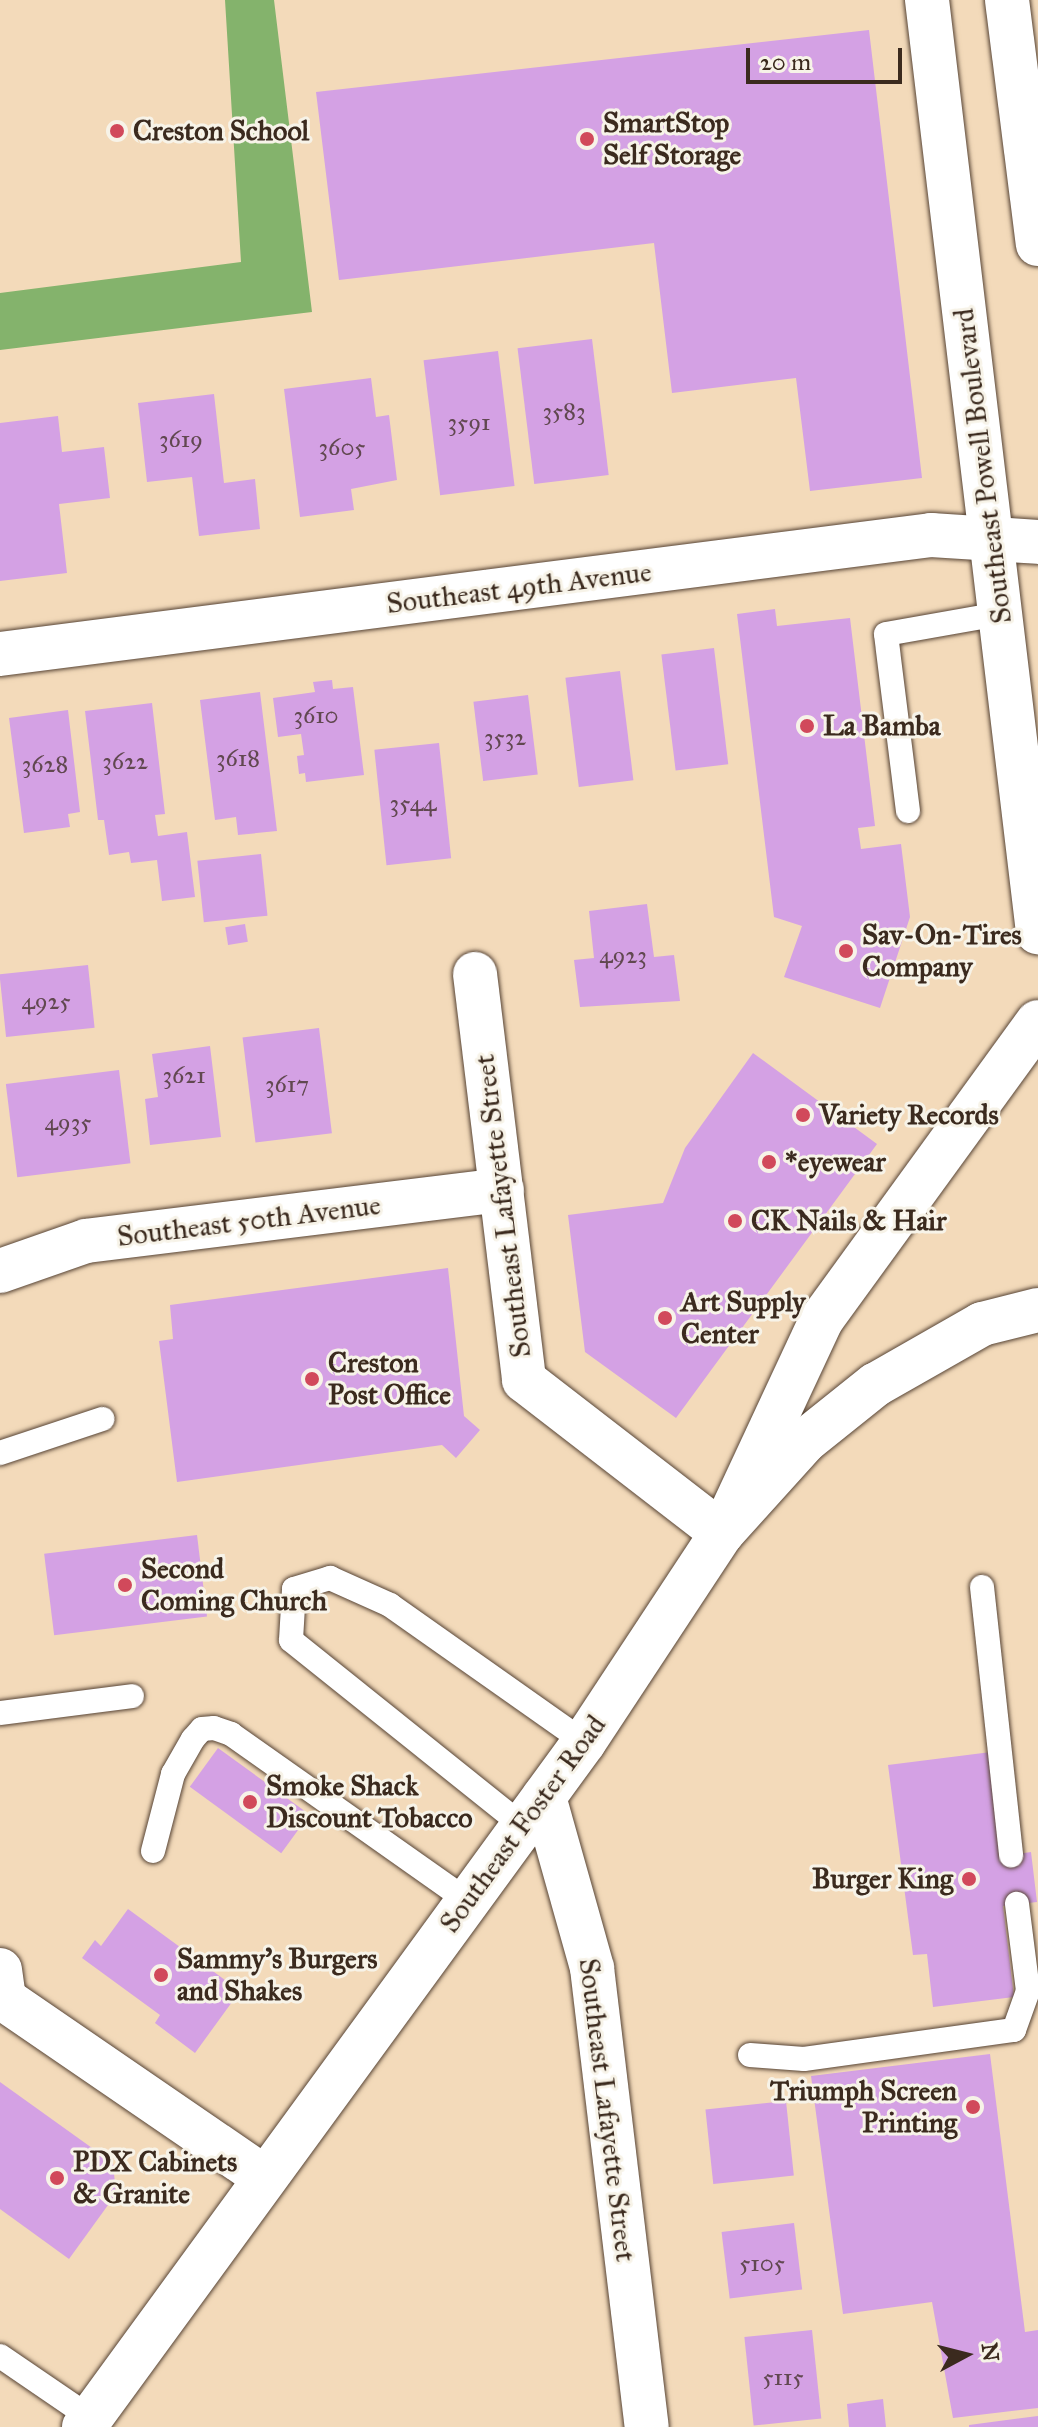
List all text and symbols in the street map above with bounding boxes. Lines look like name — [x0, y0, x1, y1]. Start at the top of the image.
scale bar — [750, 32, 906, 82]
text: 20 m — [760, 47, 811, 77]
place label: SmartStop Self Storage — [603, 106, 741, 172]
place label: Creston School — [133, 114, 309, 148]
marker: Creston School — [108, 122, 126, 140]
marker: SmartStop Self Storage — [578, 130, 596, 148]
street label: Southeast Powell Boulevard — [947, 306, 1019, 626]
house number: 3583 — [542, 398, 586, 426]
house number: 3591 — [448, 409, 490, 437]
house number: 3619 — [159, 426, 203, 454]
house number: 3605 — [318, 434, 366, 462]
street label: Southeast 49th Avenue — [385, 555, 653, 621]
house number: 3610 — [293, 702, 339, 730]
place label: La Bamba — [823, 709, 941, 743]
marker: La Bamba — [798, 717, 816, 735]
house number: 3532 — [484, 724, 526, 752]
house number: 3618 — [216, 745, 260, 773]
house number: 3622 — [102, 748, 148, 776]
house number: 3628 — [22, 751, 68, 779]
house number: 3544 — [390, 790, 436, 818]
place label: Sav-On-Tires Company — [862, 918, 1022, 984]
house number: 4923 — [599, 942, 647, 970]
marker: Sav-On-Tires Company — [837, 942, 855, 960]
house number: 4925 — [21, 988, 71, 1016]
street label: Southeast Lafayette Street — [468, 1052, 538, 1360]
house number: 3621 — [162, 1062, 206, 1090]
house number: 3617 — [265, 1071, 309, 1099]
place label: Variety Records — [819, 1098, 999, 1132]
marker: Variety Records — [794, 1106, 812, 1124]
house number: 4935 — [44, 1109, 92, 1137]
place label: *eyewear — [785, 1145, 886, 1179]
marker: *eyewear — [760, 1153, 778, 1171]
street label: Southeast 50th Avenue — [115, 1188, 383, 1254]
place label: CK Nails & Hair — [751, 1204, 946, 1238]
marker: CK Nails & Hair — [726, 1212, 744, 1230]
place label: Art Supply Center — [681, 1285, 805, 1351]
marker: Art Supply Center — [656, 1309, 674, 1327]
place label: Creston Post Office — [328, 1346, 451, 1412]
marker: Creston Post Office — [303, 1370, 321, 1388]
place label: Second Coming Church — [141, 1552, 327, 1618]
marker: Second Coming Church — [116, 1576, 134, 1594]
street label: Southeast Foster Road — [433, 1709, 613, 1939]
place label: Smoke Shack Discount Tobacco — [266, 1769, 473, 1835]
marker: Smoke Shack Discount Tobacco — [241, 1793, 259, 1811]
place label: Burger King — [812, 1862, 953, 1896]
marker: Burger King — [960, 1870, 978, 1888]
place label: Sammy's Burgers and Shakes — [177, 1942, 377, 2008]
street label: Southeast Lafayette Street — [572, 1956, 642, 2264]
marker: Sammy's Burgers and Shakes — [152, 1966, 170, 1984]
place label: Triumph Screen Printing — [770, 2074, 957, 2140]
marker: Triumph Screen Printing — [964, 2098, 982, 2116]
place label: PDX Cabinets & Granite — [73, 2145, 237, 2211]
marker: PDX Cabinets & Granite — [48, 2169, 66, 2187]
house number: 5105 — [739, 2250, 785, 2278]
north arrow — [926, 2315, 1006, 2395]
text: N — [976, 2341, 1005, 2363]
house number: 5115 — [762, 2364, 804, 2392]

